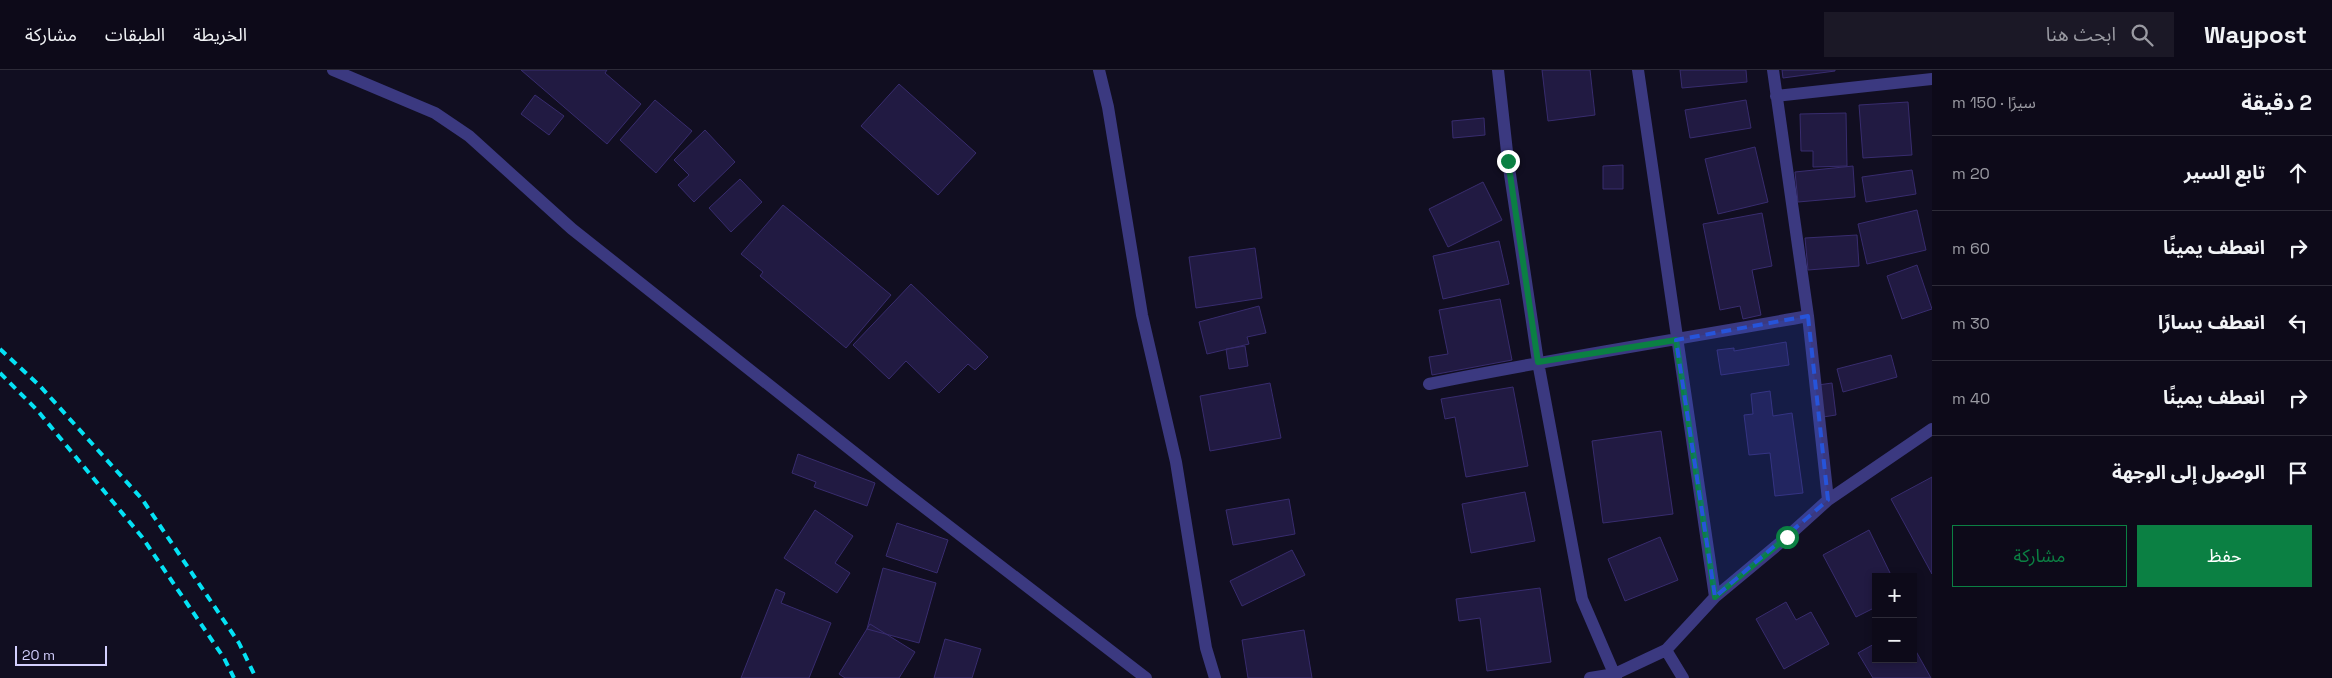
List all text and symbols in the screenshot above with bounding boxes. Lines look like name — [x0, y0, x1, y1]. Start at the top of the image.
search box — [1824, 12, 2174, 57]
text: Waypost — [2204, 19, 2307, 50]
icon: search — [2128, 21, 2156, 49]
text: ابحث هنا — [2046, 22, 2116, 47]
text: مشاركة — [25, 23, 77, 46]
text: الطبقات — [105, 23, 165, 46]
text: الخريطة — [193, 23, 247, 46]
text: 2 دقيقة — [2241, 89, 2312, 116]
text: سيرًا · 150 m — [1952, 92, 2036, 113]
route end — [1497, 150, 1520, 173]
icon: ahead — [2284, 159, 2312, 187]
text: تابع السير — [2184, 160, 2265, 185]
text: 20 m — [1952, 163, 1990, 184]
icon: right — [2284, 234, 2312, 262]
text: انعطف يمينًا — [2163, 235, 2265, 260]
text: 60 m — [1952, 238, 1990, 259]
icon: left — [2284, 309, 2312, 337]
text: انعطف يسارًا — [2158, 310, 2265, 335]
text: 30 m — [1952, 313, 1990, 334]
icon: right — [2284, 384, 2312, 412]
text: انعطف يمينًا — [2163, 385, 2265, 410]
text: 40 m — [1952, 388, 1990, 409]
icon: arrive — [2284, 459, 2312, 487]
text: الوصول إلى الوجهة — [2112, 460, 2265, 485]
button: مشاركة — [1952, 525, 2127, 587]
button: حفظ — [2137, 525, 2312, 587]
route start — [1776, 526, 1799, 549]
map controls — [1872, 573, 1917, 663]
button: + — [1872, 573, 1917, 618]
button: − — [1872, 618, 1917, 663]
scale bar — [15, 643, 108, 666]
text: 20 m — [22, 646, 55, 664]

